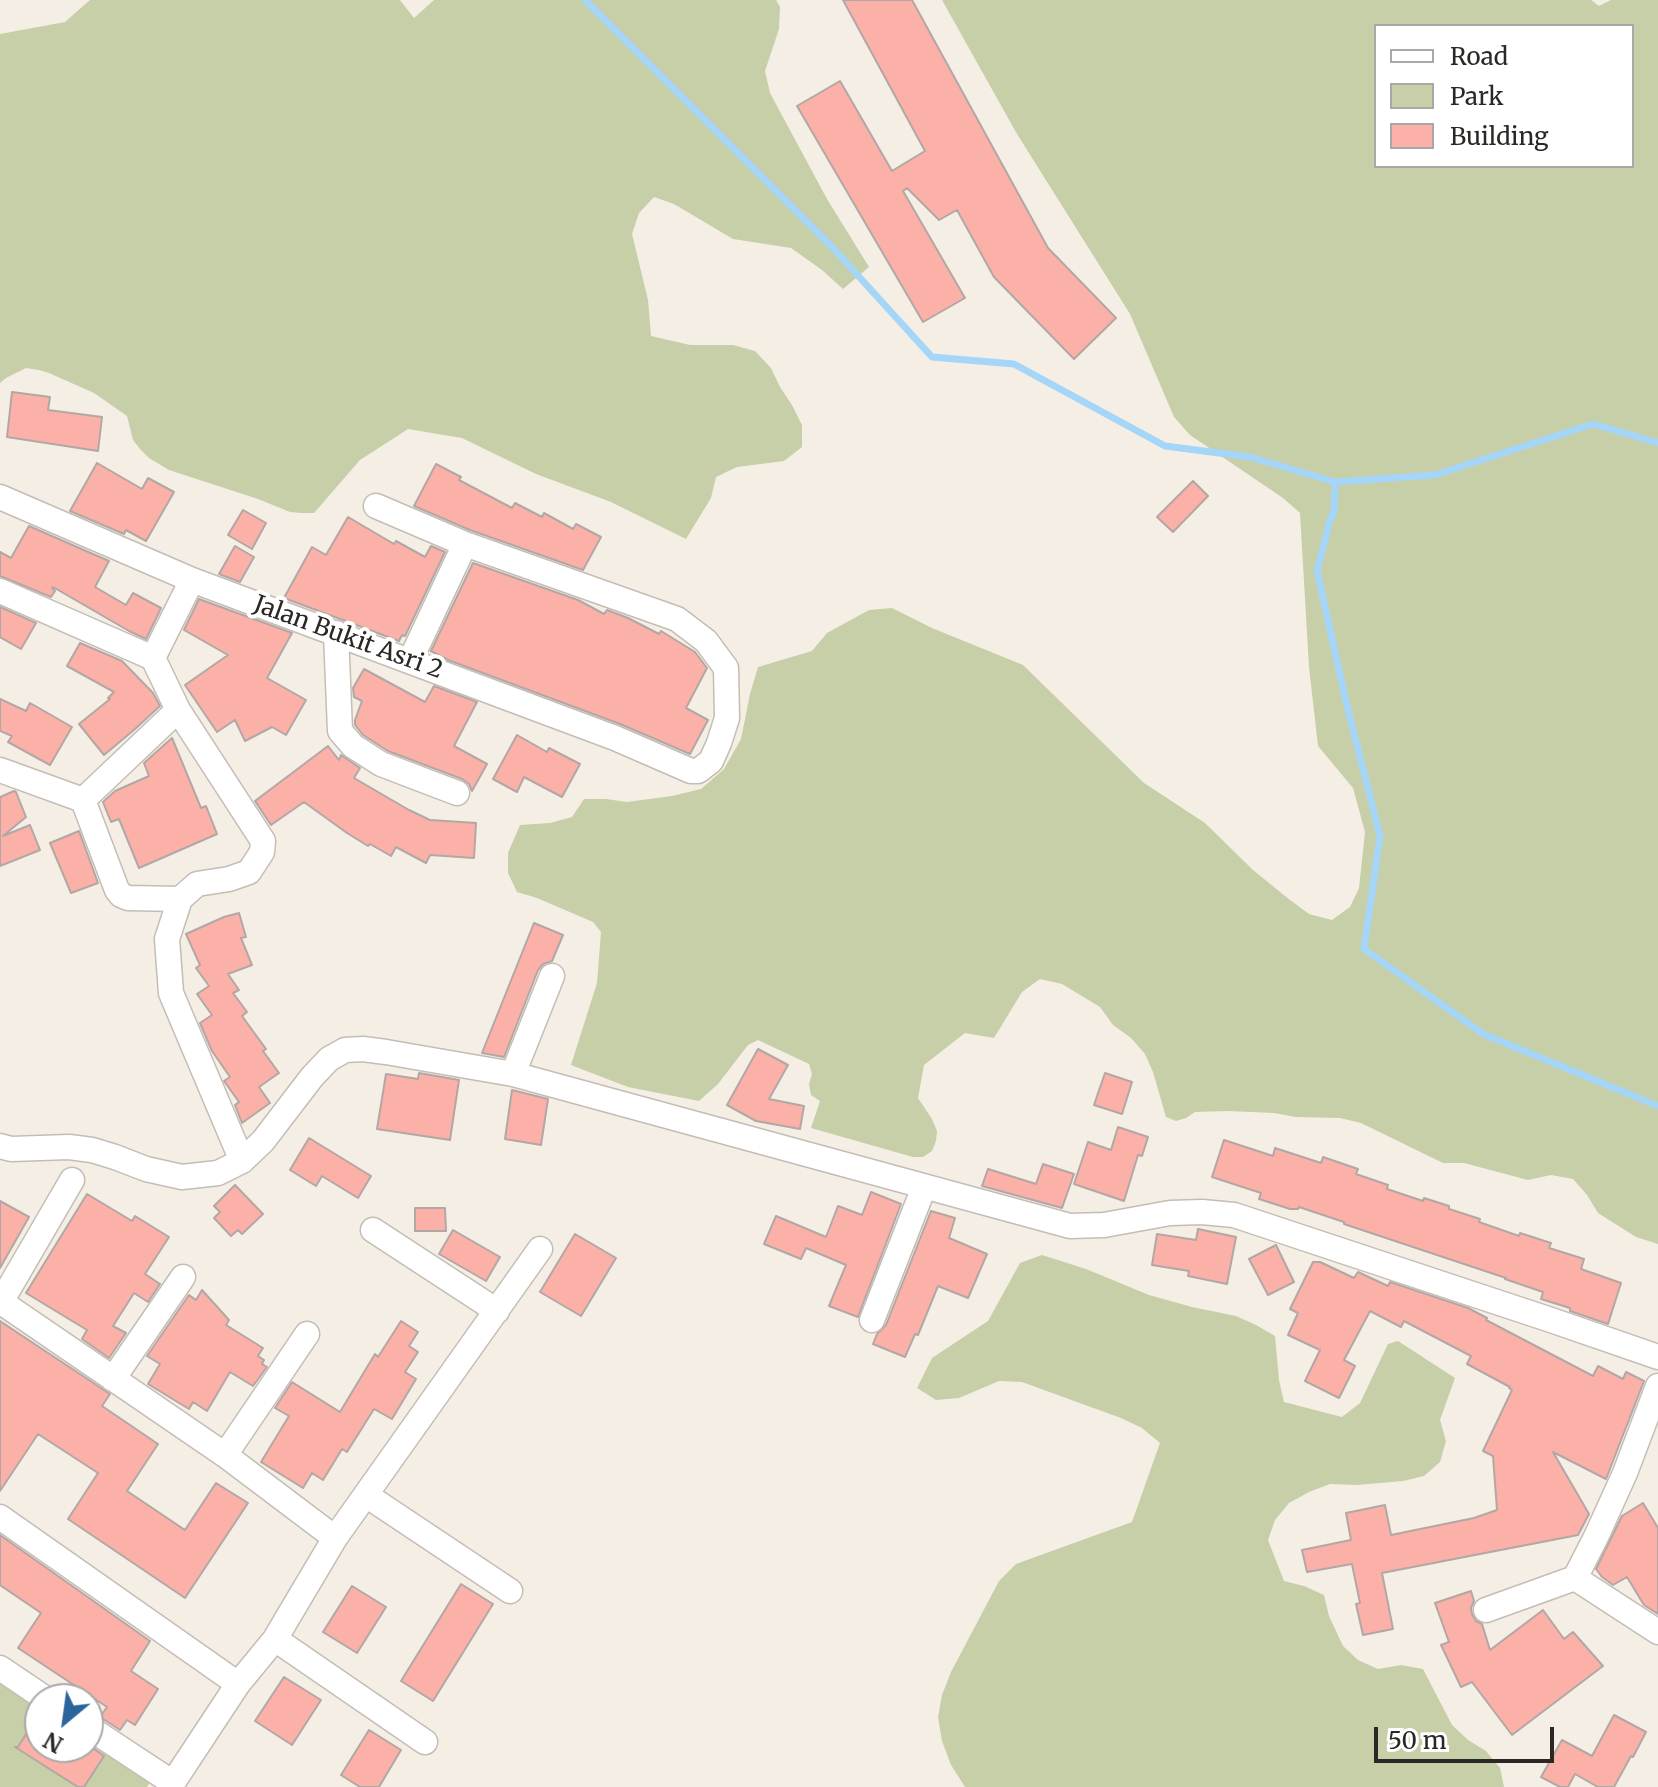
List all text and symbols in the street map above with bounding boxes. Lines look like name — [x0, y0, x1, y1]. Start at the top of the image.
legend — [1374, 24, 1634, 168]
text: Road — [1450, 41, 1508, 72]
text: Park — [1450, 81, 1503, 112]
text: Building — [1450, 121, 1549, 152]
street label: Jalan Bukit Asri 2 — [250, 590, 446, 686]
north arrow — [24, 1683, 104, 1763]
scale bar — [1378, 1711, 1558, 1761]
text: 50 m — [1388, 1725, 1447, 1756]
text: N — [39, 1726, 68, 1759]

